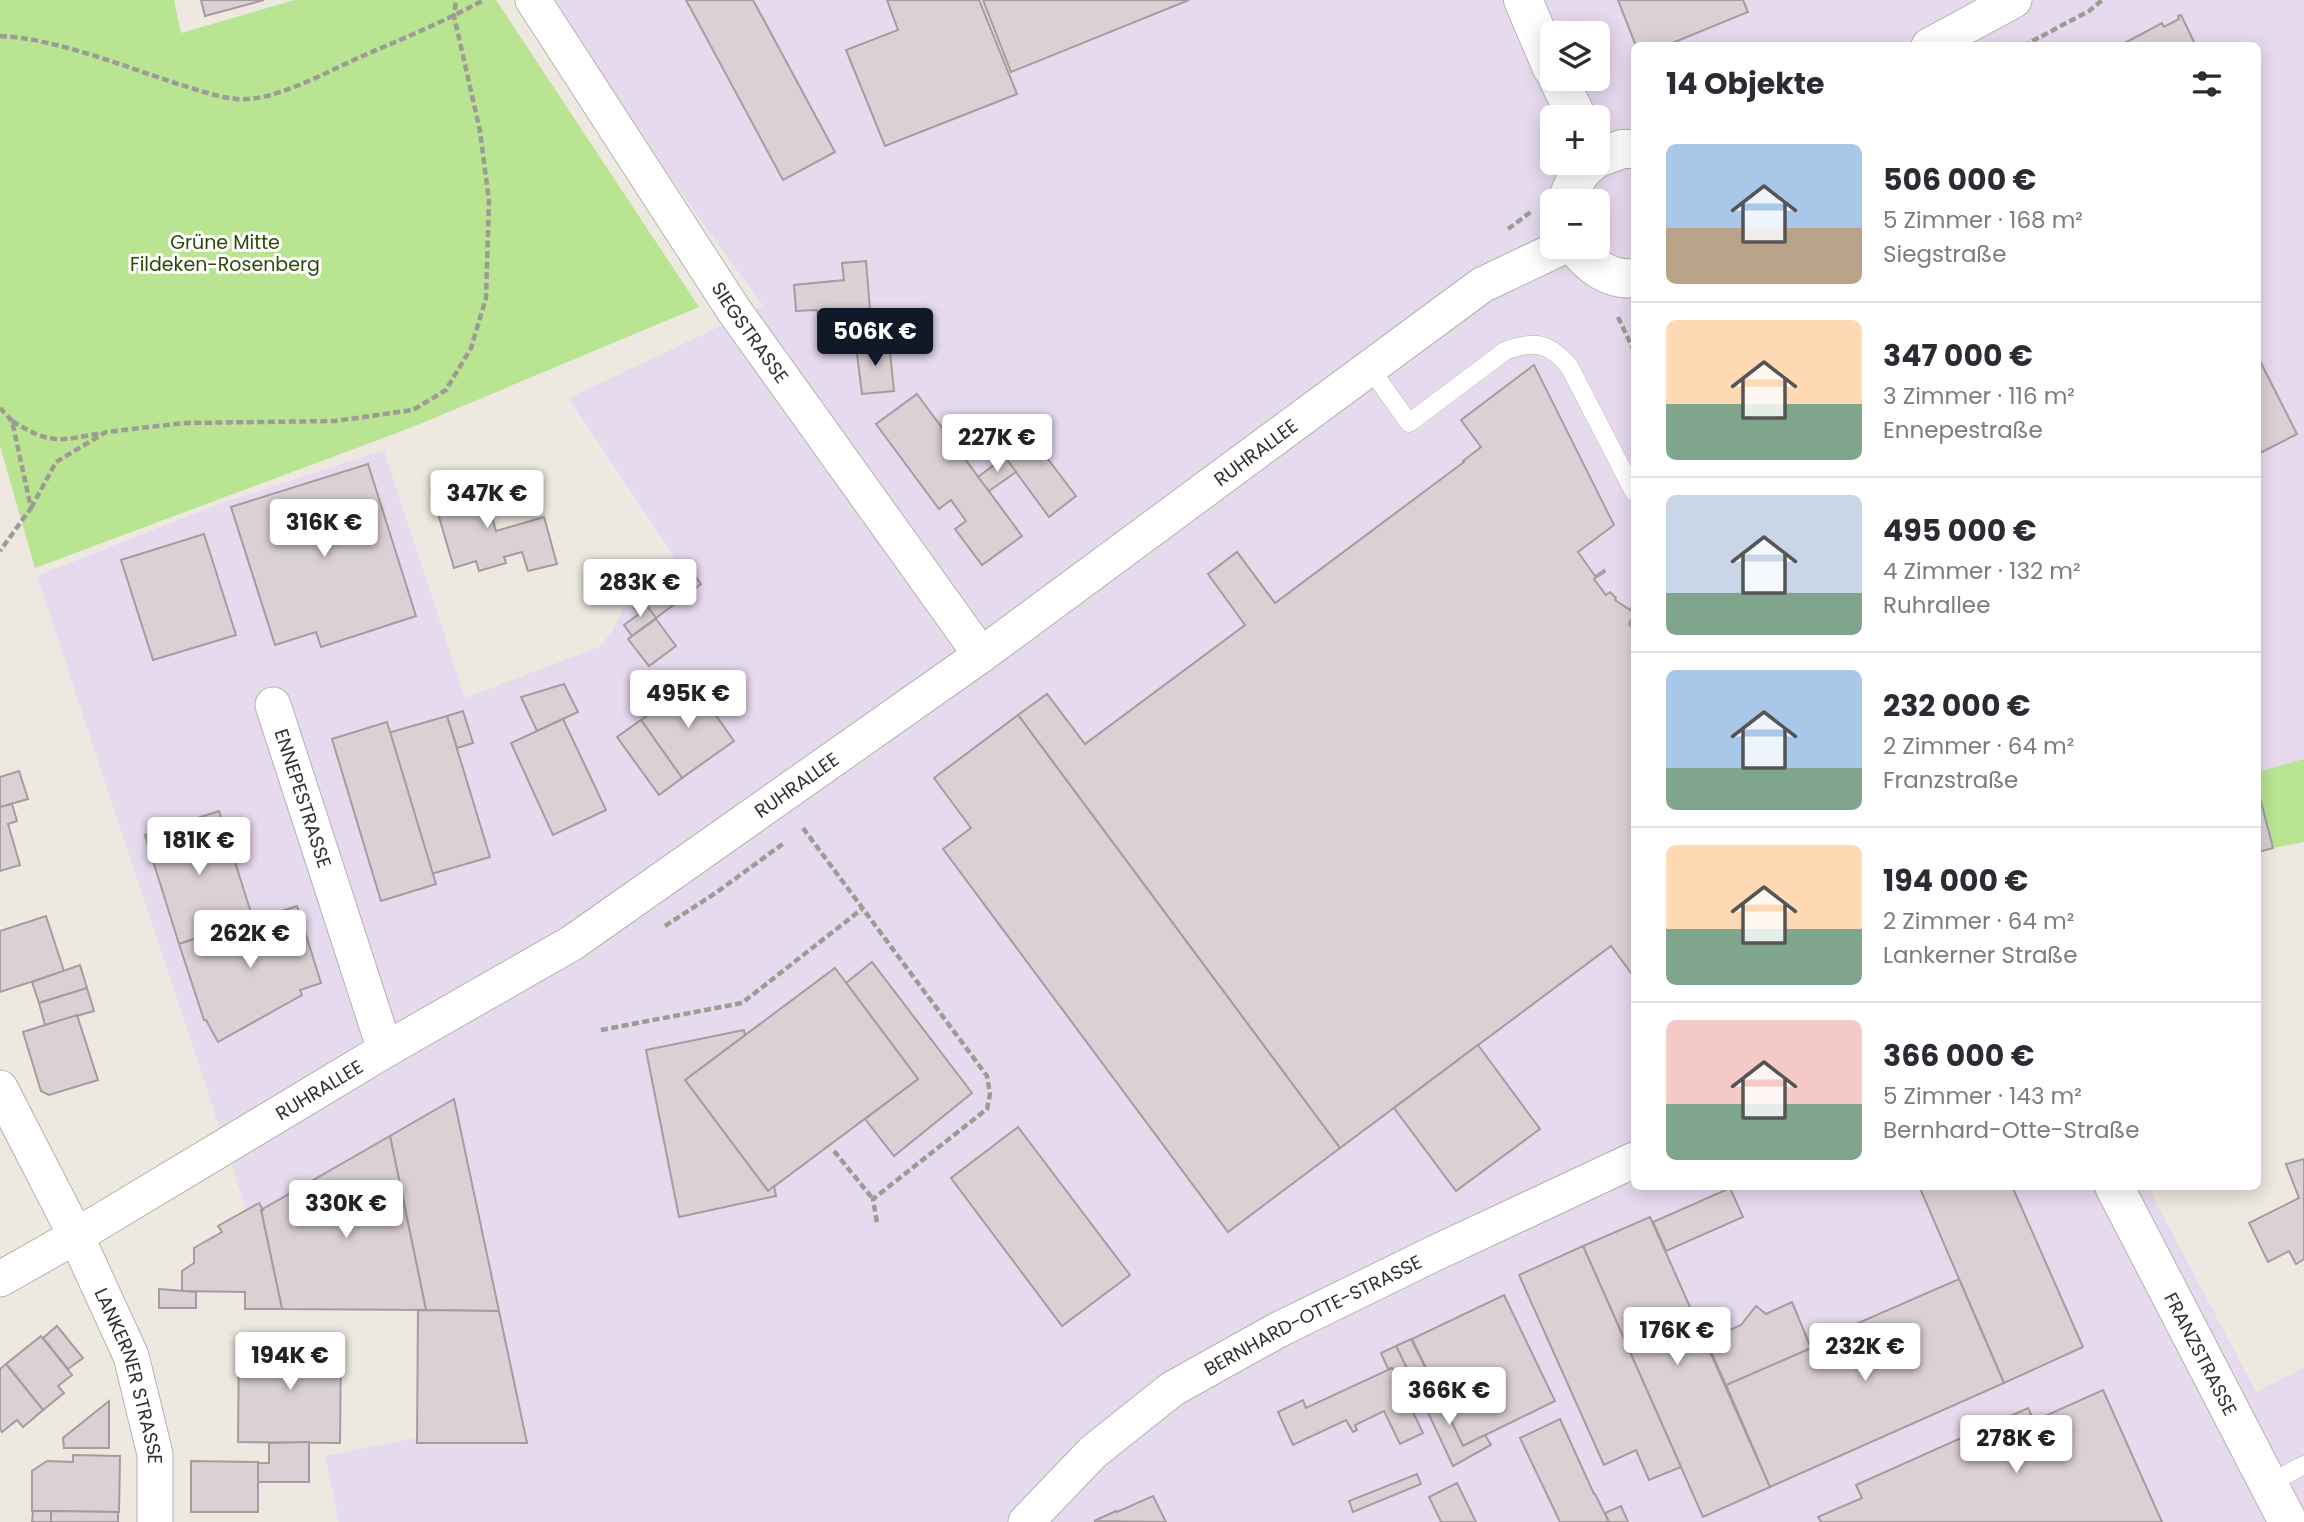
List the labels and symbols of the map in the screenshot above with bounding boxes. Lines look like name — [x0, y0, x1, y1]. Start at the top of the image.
park label: Grüne Mitte Fildeken-Rosenberg — [130, 229, 320, 278]
street label: SIEGSTRASSE — [705, 277, 795, 389]
pin: 506K € — [818, 308, 932, 368]
street label: RUHRALLEE — [1208, 413, 1303, 493]
pin: 227K € — [940, 414, 1054, 474]
pin: 347K € — [430, 470, 544, 530]
pin: 316K € — [267, 500, 381, 559]
pin: 283K € — [583, 560, 697, 619]
pin: 495K € — [631, 670, 745, 730]
street label: ENNEPESTRASSE — [268, 725, 338, 871]
street label: RUHRALLEE — [749, 746, 845, 825]
pin: 181K € — [142, 818, 256, 877]
pin: 262K € — [193, 911, 307, 970]
street label: RUHRALLEE — [270, 1053, 368, 1127]
pin: 330K € — [289, 1180, 403, 1240]
street label: BERNHARD-OTTE-STRASSE — [1199, 1249, 1426, 1383]
street label: LANKERNER STRASSE — [88, 1284, 168, 1464]
street label: FRANZSTRASSE — [2157, 1288, 2244, 1420]
pin: 176K € — [1620, 1308, 1734, 1367]
pin: 232K € — [1808, 1324, 1922, 1383]
pin: 194K € — [233, 1332, 347, 1392]
pin: 366K € — [1392, 1368, 1506, 1427]
pin: 278K € — [1959, 1416, 2073, 1475]

